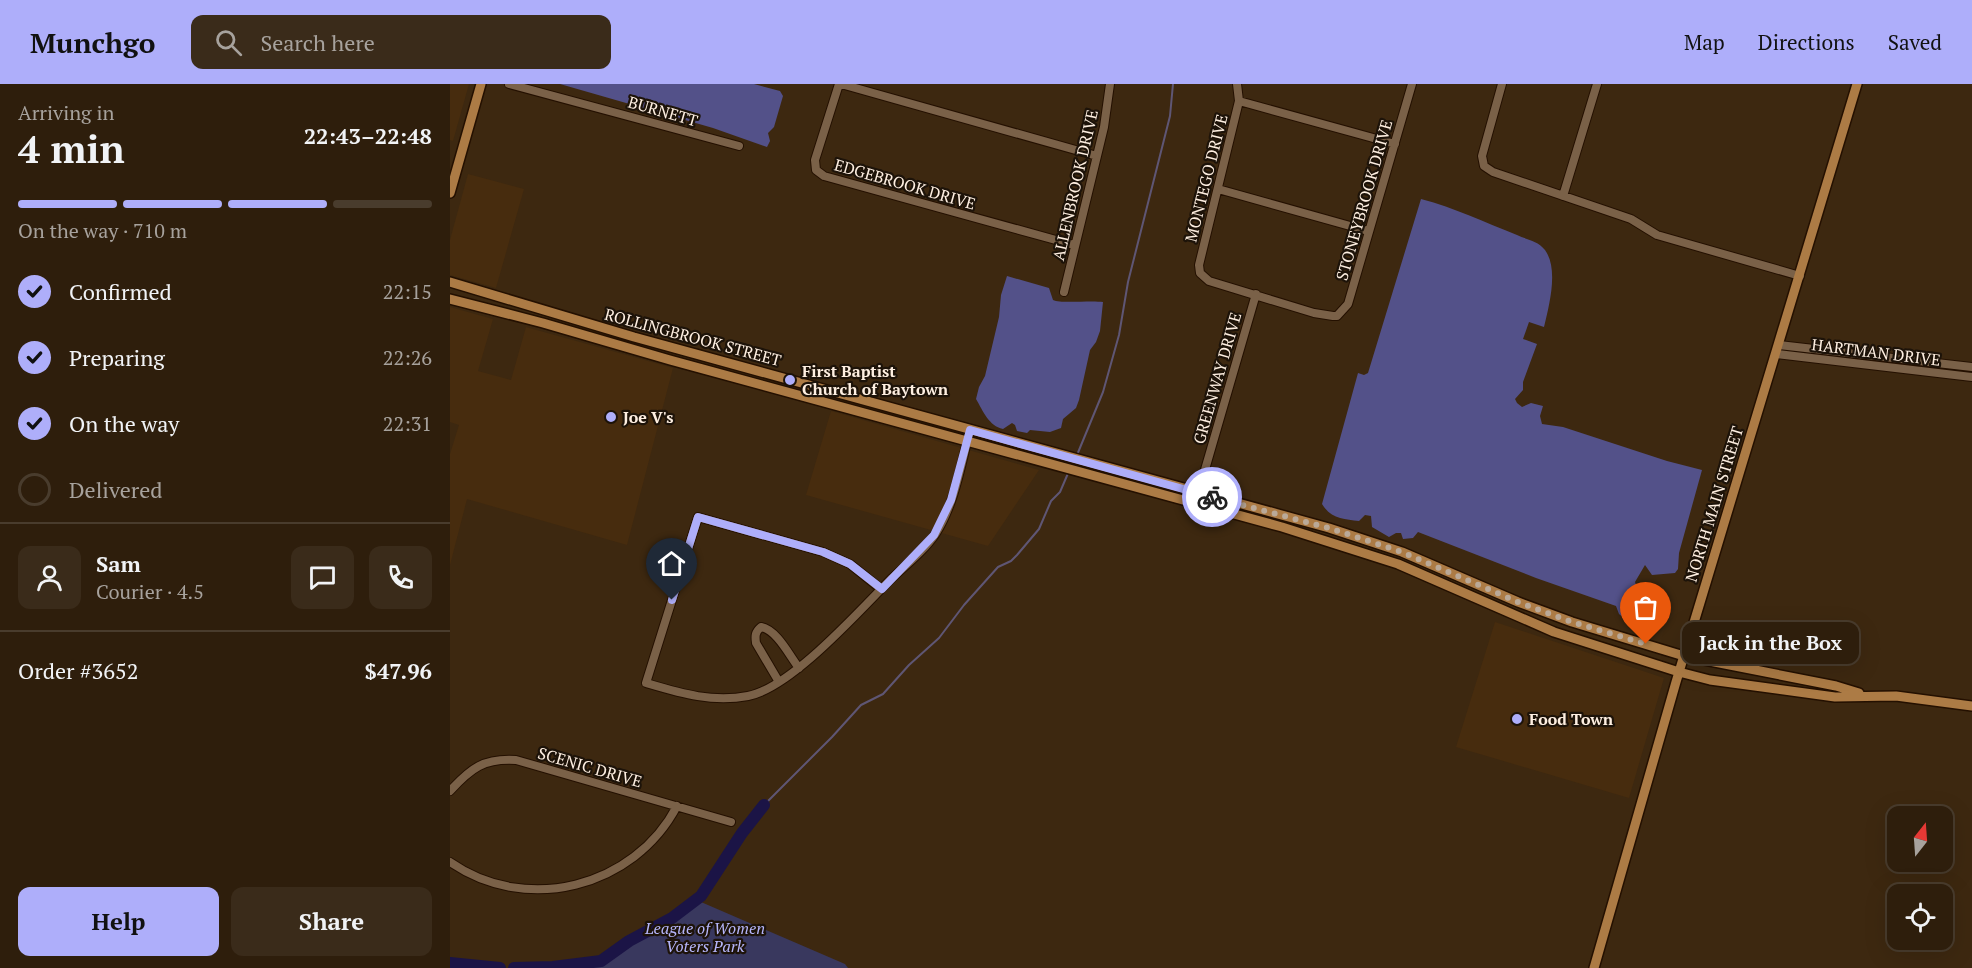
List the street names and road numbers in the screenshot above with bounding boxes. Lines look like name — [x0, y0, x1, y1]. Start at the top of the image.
street label: BURNETT — [626, 91, 701, 131]
street label: ALLENBROOK DRIVE — [1047, 107, 1103, 263]
street label: MONTEGO DRIVE — [1180, 112, 1232, 244]
street label: STONEYBROOK DRIVE — [1331, 117, 1397, 283]
street label: EDGEBROOK DRIVE — [832, 153, 978, 215]
street label: ROLLINGBROOK STREET — [602, 303, 784, 371]
street label: GREENWAY DRIVE — [1188, 310, 1246, 446]
street label: HARTMAN DRIVE — [1810, 333, 1942, 371]
street label: NORTH MAIN STREET — [1680, 423, 1748, 585]
street label: SCENIC DRIVE — [535, 742, 645, 792]

